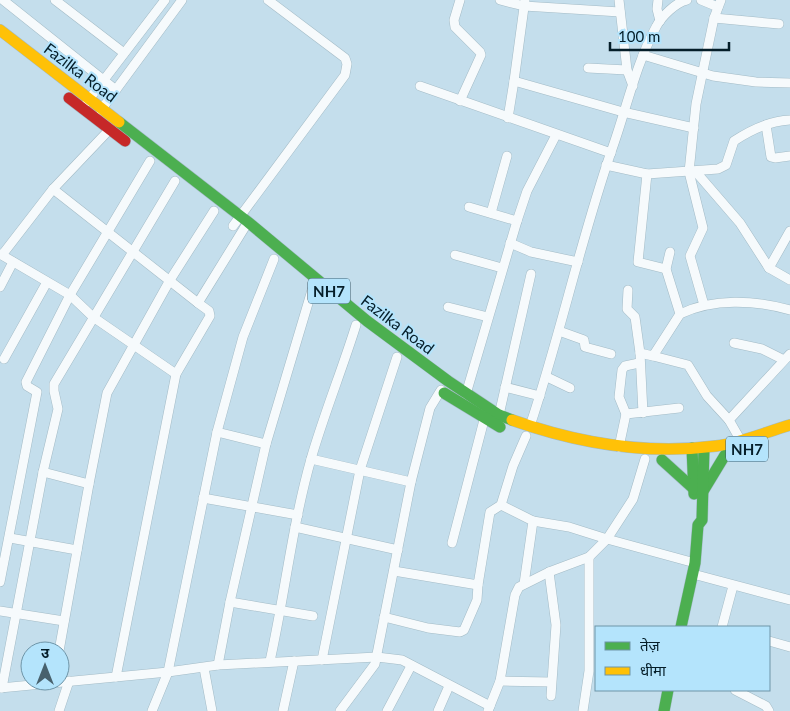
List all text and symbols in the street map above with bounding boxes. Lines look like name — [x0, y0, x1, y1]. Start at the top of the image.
scale bar — [610, 20, 729, 52]
text: 100 m — [618, 27, 660, 45]
street label: Fazilka Road — [41, 38, 121, 106]
road number: NH7 — [308, 278, 350, 304]
street label: Fazilka Road — [358, 290, 438, 358]
road number: NH7 — [726, 436, 768, 462]
legend — [595, 626, 770, 691]
text: तेज़ — [640, 636, 661, 654]
north arrow — [20, 641, 70, 691]
text: उ — [41, 644, 50, 661]
text: धीमा — [640, 661, 667, 679]

